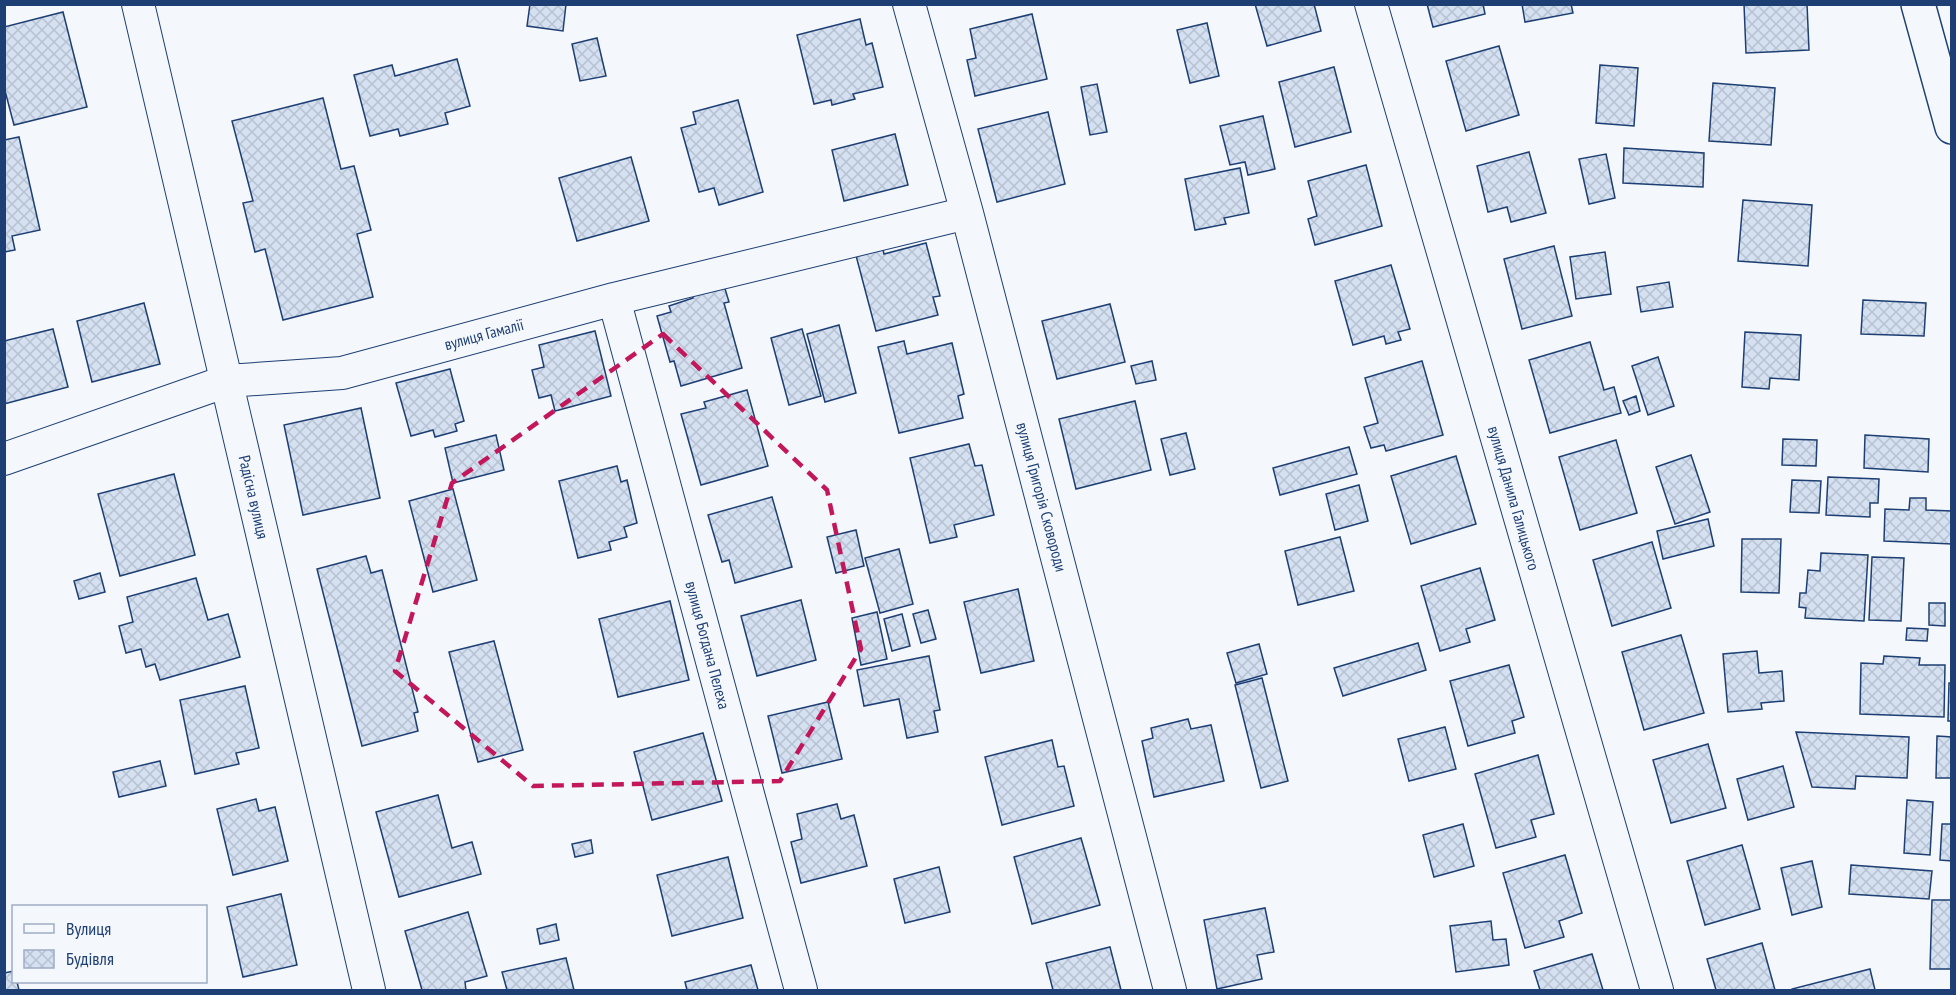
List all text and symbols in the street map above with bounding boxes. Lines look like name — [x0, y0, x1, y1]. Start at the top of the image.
street label: вулиця Гамалії — [442, 314, 526, 354]
street label: вулиця Григорія Сковороди — [1012, 420, 1072, 574]
street label: вулиця Данила Галицького — [1484, 424, 1544, 573]
street label: Радісна вулиця — [235, 453, 273, 541]
street label: вулиця Богдана Пелеха — [681, 579, 735, 711]
legend — [12, 905, 207, 983]
text: Вулиця — [66, 917, 111, 940]
text: Будівля — [66, 947, 114, 970]

